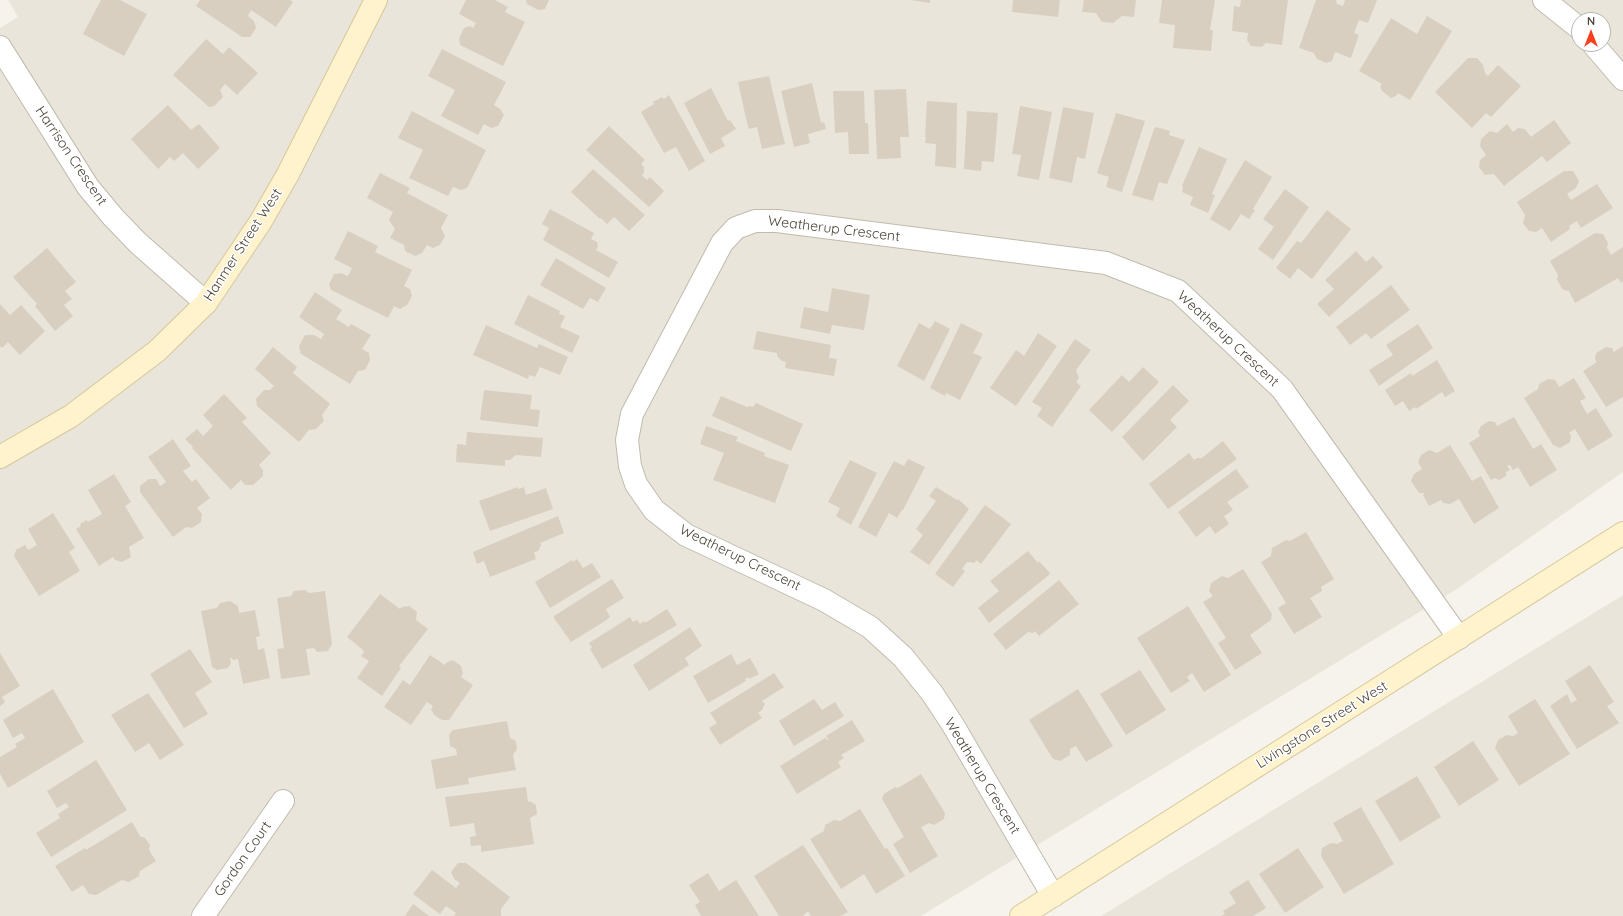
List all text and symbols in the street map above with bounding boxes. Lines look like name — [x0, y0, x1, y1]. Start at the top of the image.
north arrow — [1571, 12, 1611, 52]
text: N — [1587, 14, 1595, 28]
street label: Harrison Crescent — [32, 103, 110, 209]
street label: Hanmer Street West — [200, 185, 286, 305]
street label: Weatherup Crescent — [767, 213, 901, 245]
street label: Weatherup Crescent — [1174, 288, 1282, 390]
street label: Weatherup Crescent — [677, 521, 803, 595]
street label: Livingstone Street West — [1253, 678, 1391, 772]
street label: Weatherup Crescent — [941, 715, 1023, 837]
street label: Gordon Court — [211, 818, 275, 900]

